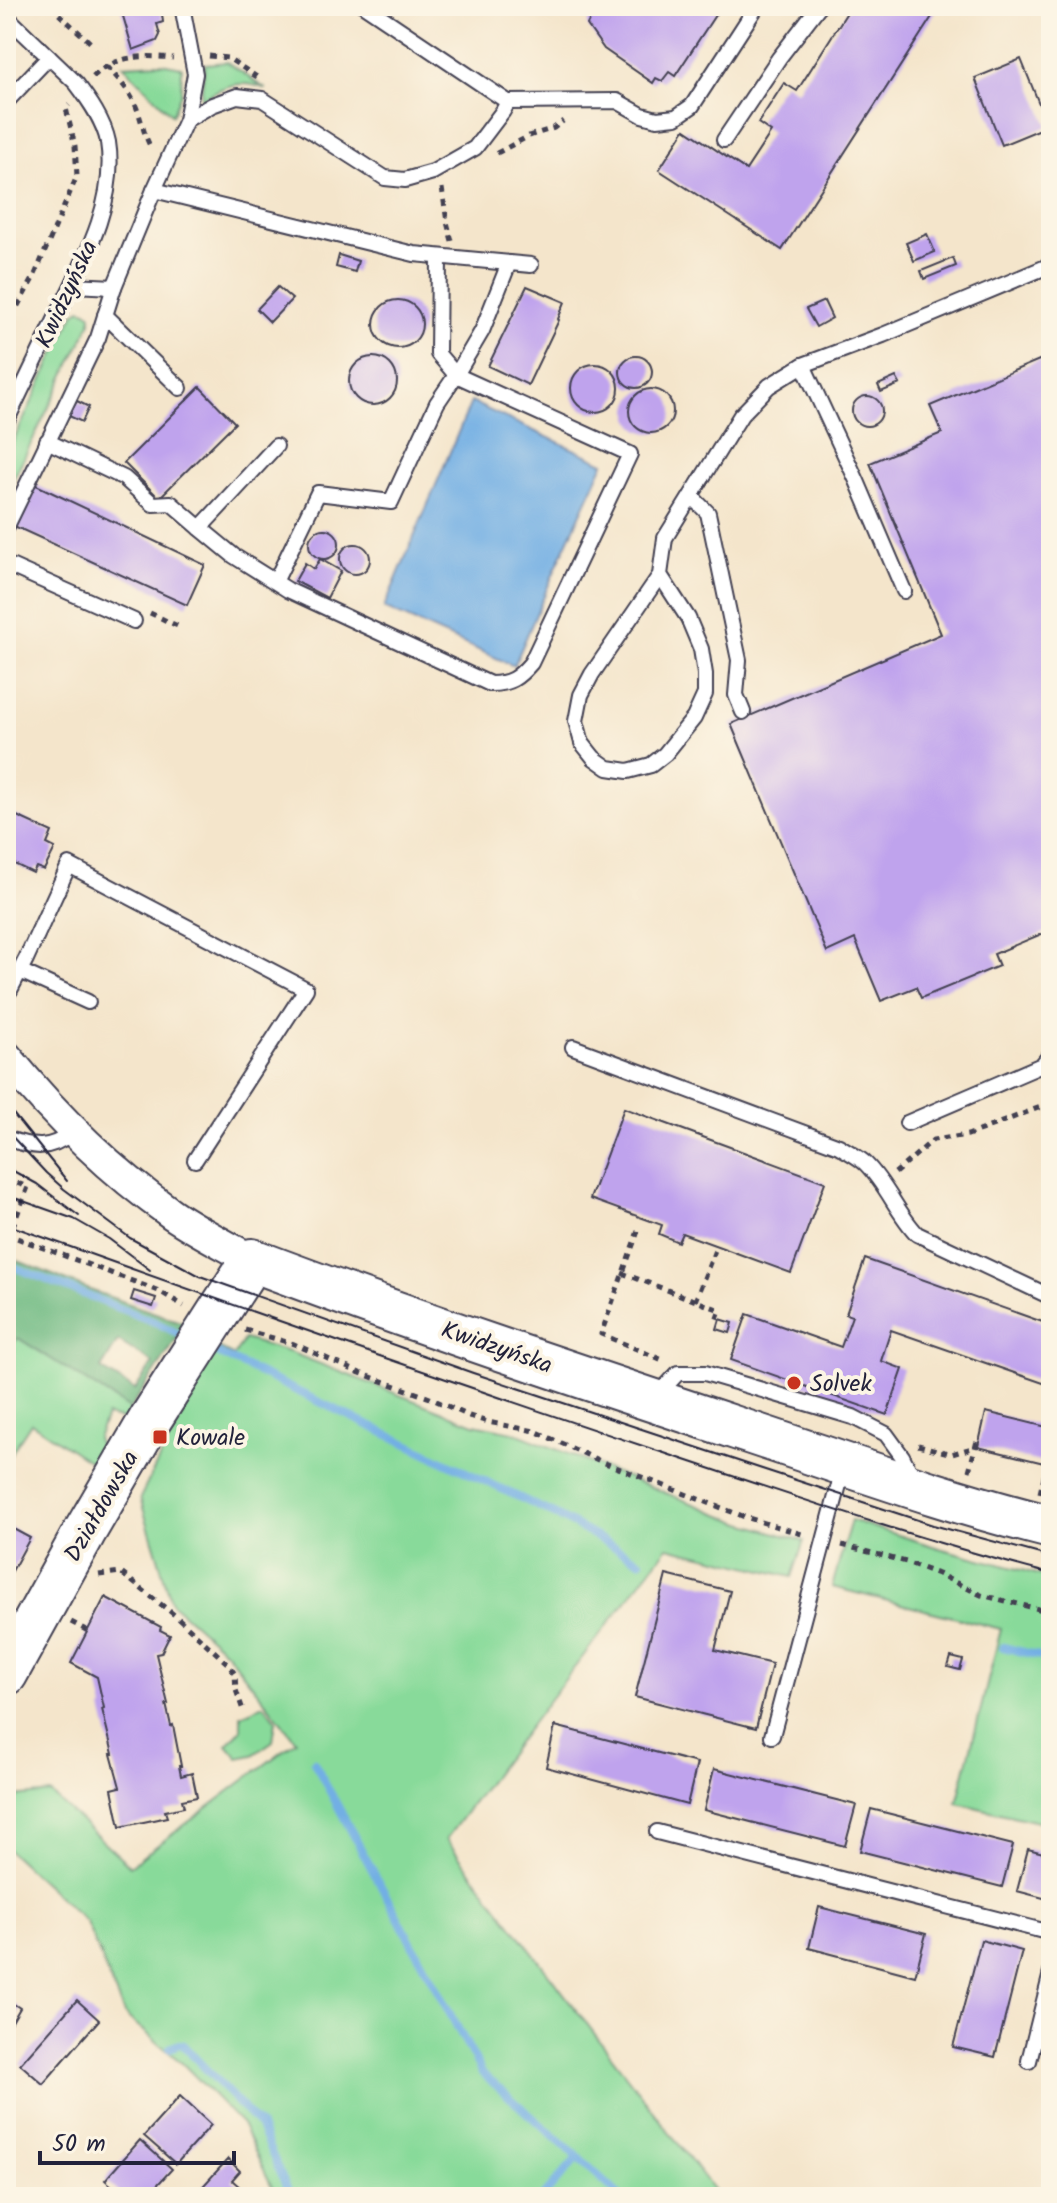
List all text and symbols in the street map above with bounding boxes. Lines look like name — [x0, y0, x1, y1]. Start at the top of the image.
street label: Kwidzyńska — [25, 234, 109, 355]
street label: Kwidzyńska — [436, 1311, 557, 1386]
place label: Solvek — [810, 1365, 872, 1404]
marker: Solvek — [785, 1374, 803, 1392]
place label: Kowale — [176, 1419, 245, 1458]
marker: Kowale — [151, 1428, 169, 1446]
street label: Działdowska — [55, 1444, 150, 1570]
scale bar — [40, 2115, 234, 2165]
text: 50 m — [52, 2125, 106, 2164]

